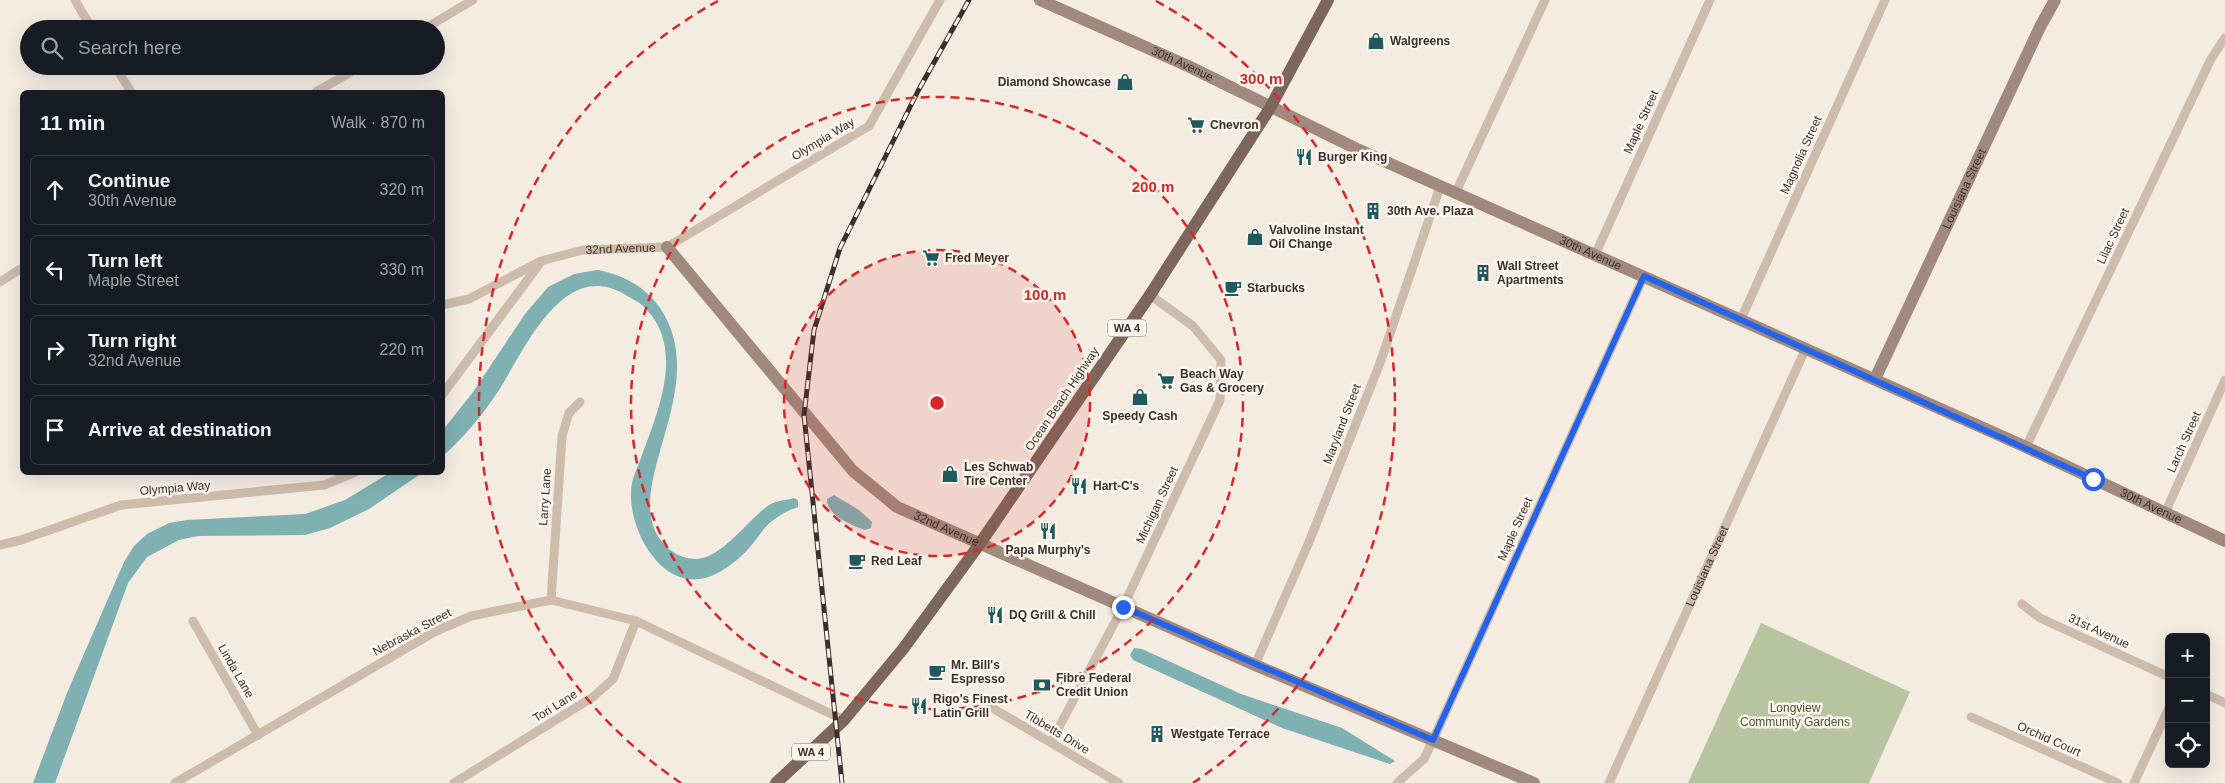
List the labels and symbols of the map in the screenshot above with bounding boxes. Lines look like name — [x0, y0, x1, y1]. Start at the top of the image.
shop icon: Walgreens — [1366, 31, 1386, 51]
place label: Walgreens — [1390, 34, 1451, 48]
street label: 30th Avenue — [1149, 44, 1216, 84]
text: 300 m — [1240, 70, 1282, 87]
shop icon: Diamond Showcase — [1115, 72, 1135, 92]
place label: Diamond Showcase — [998, 75, 1111, 89]
street label: Maple Street — [1621, 87, 1661, 156]
street label: Magnolia Street — [1778, 113, 1825, 196]
street label: Olympia Way — [789, 115, 857, 163]
supermarket icon: Chevron — [1186, 115, 1206, 135]
place label: Chevron — [1210, 118, 1259, 132]
street label: Louisiana Street — [1939, 146, 1989, 231]
restaurant icon: Burger King — [1294, 147, 1314, 167]
place label: Burger King — [1318, 150, 1387, 164]
text: 200 m — [1132, 178, 1174, 195]
building icon: 30th Ave. Plaza — [1363, 201, 1383, 221]
place label: 30th Ave. Plaza — [1387, 204, 1474, 218]
street label: Lilac Street — [2094, 205, 2132, 266]
place label: Valvoline Instant Oil Change — [1269, 223, 1364, 251]
shop icon: Valvoline Instant Oil Change — [1245, 227, 1265, 247]
street label: 30th Avenue — [1557, 233, 1624, 273]
street label: 32nd Avenue — [585, 240, 656, 257]
supermarket icon: Fred Meyer — [921, 248, 941, 268]
place label: Fred Meyer — [945, 251, 1009, 265]
place label: Wall Street Apartments — [1497, 259, 1564, 287]
building icon: Wall Street Apartments — [1473, 263, 1493, 283]
cafe icon: Starbucks — [1223, 278, 1243, 298]
place label: Starbucks — [1247, 281, 1305, 295]
text: 100 m — [1024, 286, 1066, 303]
road number: WA 4 — [1108, 319, 1146, 336]
street label: Ocean Beach Highway — [1022, 344, 1102, 454]
place label: Beach Way Gas & Grocery — [1180, 367, 1264, 395]
supermarket icon: Beach Way Gas & Grocery — [1156, 371, 1176, 391]
street label: Maryland Street — [1320, 381, 1364, 466]
shop icon: Speedy Cash — [1130, 387, 1150, 407]
centre of rings — [928, 394, 946, 412]
place label: Speedy Cash — [1102, 409, 1178, 423]
street label: Larch Street — [2164, 409, 2204, 475]
place label: Les Schwab Tire Center — [964, 460, 1033, 488]
shop icon: Les Schwab Tire Center — [940, 464, 960, 484]
street label: Michigan Street — [1133, 464, 1181, 546]
street label: Larry Lane — [536, 468, 554, 526]
route start — [2082, 468, 2105, 491]
restaurant icon: Hart-C's — [1069, 476, 1089, 496]
street label: Olympia Way — [139, 478, 211, 498]
place label: Hart-C's — [1093, 479, 1140, 493]
street label: 30th Avenue — [2118, 486, 2184, 527]
street label: Maple Street — [1495, 494, 1535, 563]
street label: 32nd Avenue — [912, 508, 982, 549]
restaurant icon: Papa Murphy's — [1038, 521, 1058, 541]
street label: Louisiana Street — [1683, 523, 1732, 609]
place label: Papa Murphy's — [1006, 543, 1091, 557]
cafe icon: Red Leaf — [847, 551, 867, 571]
place label: Red Leaf — [871, 554, 923, 568]
route end — [1112, 596, 1135, 619]
street label: Nebraska Street — [370, 605, 454, 659]
restaurant icon: DQ Grill & Chill — [985, 605, 1005, 625]
place label: DQ Grill & Chill — [1009, 608, 1096, 622]
street label: 31st Avenue — [2066, 611, 2132, 651]
street label: Linda Lane — [215, 642, 257, 700]
place label: Mr. Bill's Espresso — [951, 658, 1005, 686]
cafe icon: Mr. Bill's Espresso — [927, 662, 947, 682]
place label: Fibre Federal Credit Union — [1056, 671, 1131, 699]
bank icon: Fibre Federal Credit Union — [1032, 675, 1052, 695]
street label: Tori Lane — [530, 687, 580, 725]
place label: Rigo's Finest Latin Grill — [933, 692, 1008, 720]
restaurant icon: Rigo's Finest Latin Grill — [909, 696, 929, 716]
park label: Longview Community Gardens — [1740, 701, 1850, 729]
street label: Tibbetts Drive — [1022, 707, 1092, 757]
street label: Orchid Court — [2015, 719, 2084, 759]
building icon: Westgate Terrace — [1147, 724, 1167, 744]
place label: Westgate Terrace — [1171, 727, 1270, 741]
road number: WA 4 — [792, 744, 830, 760]

